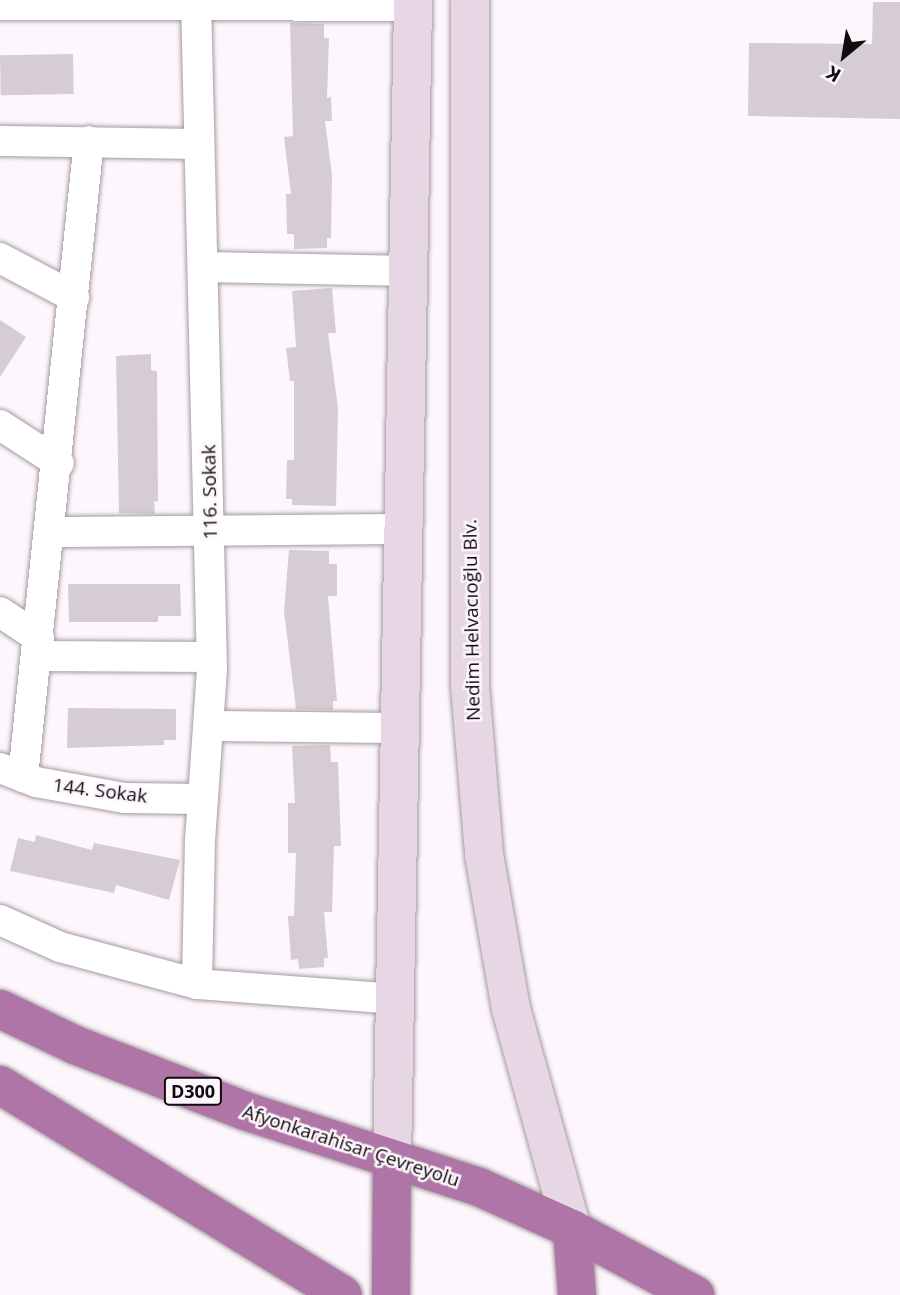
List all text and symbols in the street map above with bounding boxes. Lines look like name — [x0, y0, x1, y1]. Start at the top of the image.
north arrow — [809, 21, 879, 91]
text: K — [822, 60, 845, 89]
street label: 116. Sokak — [198, 444, 222, 540]
street label: Nedim Helvacıoğlu Blv. — [459, 519, 485, 721]
street label: 144. Sokak — [52, 774, 148, 808]
road number: D300 — [163, 1076, 223, 1106]
street label: Afyonkarahisar Çevreyolu — [240, 1100, 462, 1192]

